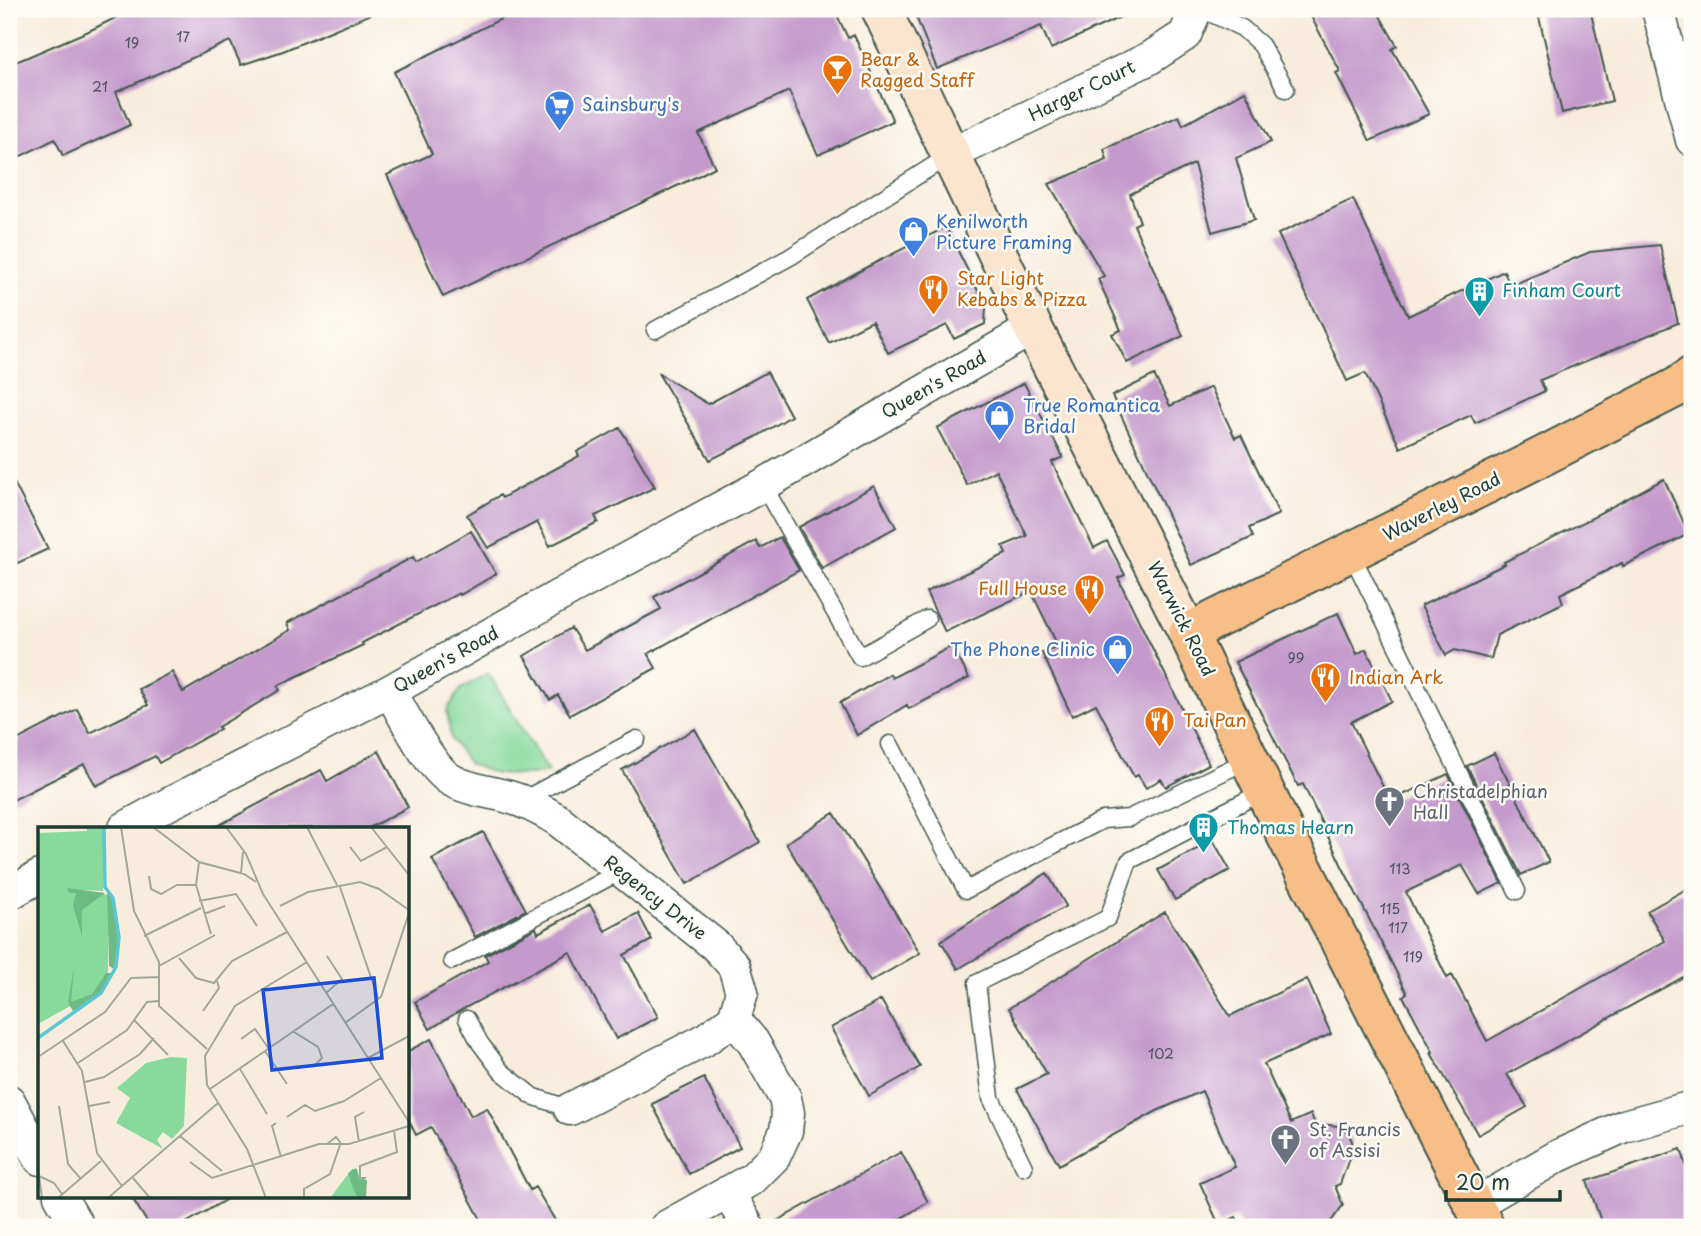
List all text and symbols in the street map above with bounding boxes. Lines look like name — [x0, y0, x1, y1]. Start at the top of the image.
house number: 17 — [176, 26, 190, 47]
house number: 19 — [125, 32, 139, 53]
place label: Bear & Ragged Staff — [860, 45, 976, 93]
street label: Harger Court — [1023, 52, 1139, 127]
bar icon: Bear & Ragged Staff — [820, 53, 854, 97]
house number: 21 — [92, 76, 108, 97]
supermarket icon: Sainsbury's — [542, 88, 576, 132]
place label: Sainsbury's — [582, 90, 679, 117]
place label: Kenilworth Picture Framing — [936, 207, 1072, 255]
shop icon: Kenilworth Picture Framing — [896, 215, 930, 259]
place label: Star Light Kebabs & Pizza — [957, 264, 1087, 312]
restaurant icon: Star Light Kebabs & Pizza — [917, 272, 951, 316]
building icon: Finham Court — [1462, 274, 1496, 318]
place label: Finham Court — [1502, 276, 1621, 303]
street label: Queen's Road — [876, 343, 991, 425]
place label: True Romantica Bridal — [1023, 391, 1161, 439]
shop icon: True Romantica Bridal — [983, 399, 1017, 443]
street label: Waverley Road — [1378, 464, 1505, 547]
street label: Warwick Road — [1142, 556, 1223, 681]
restaurant icon: Full House — [1073, 572, 1107, 616]
place label: Full House — [978, 574, 1067, 601]
street label: Queen's Road — [387, 618, 503, 699]
shop icon: The Phone Clinic — [1101, 633, 1135, 677]
place label: The Phone Clinic — [950, 635, 1095, 662]
house number: 99 — [1287, 647, 1305, 668]
restaurant icon: Indian Ark — [1309, 661, 1343, 705]
place label: Indian Ark — [1349, 663, 1443, 690]
restaurant icon: Tai Pan — [1143, 704, 1177, 748]
place label: Tai Pan — [1183, 706, 1247, 733]
place label: Christadelphian Hall — [1413, 777, 1548, 825]
church icon: Christadelphian Hall — [1373, 785, 1407, 829]
building icon: Thomas Hearn — [1187, 811, 1221, 855]
place label: Thomas Hearn — [1227, 813, 1354, 840]
inset map — [38, 827, 410, 1198]
street label: Regency Drive — [599, 848, 713, 946]
house number: 113 — [1389, 858, 1411, 879]
house number: 115 — [1380, 898, 1400, 919]
house number: 117 — [1388, 917, 1408, 938]
house number: 119 — [1403, 946, 1423, 967]
house number: 102 — [1148, 1043, 1174, 1064]
place label: St. Francis of Assisi — [1309, 1115, 1400, 1163]
church icon: St. Francis of Assisi — [1269, 1123, 1303, 1167]
scale bar — [1446, 1159, 1559, 1203]
text: 20 m — [1456, 1165, 1510, 1197]

